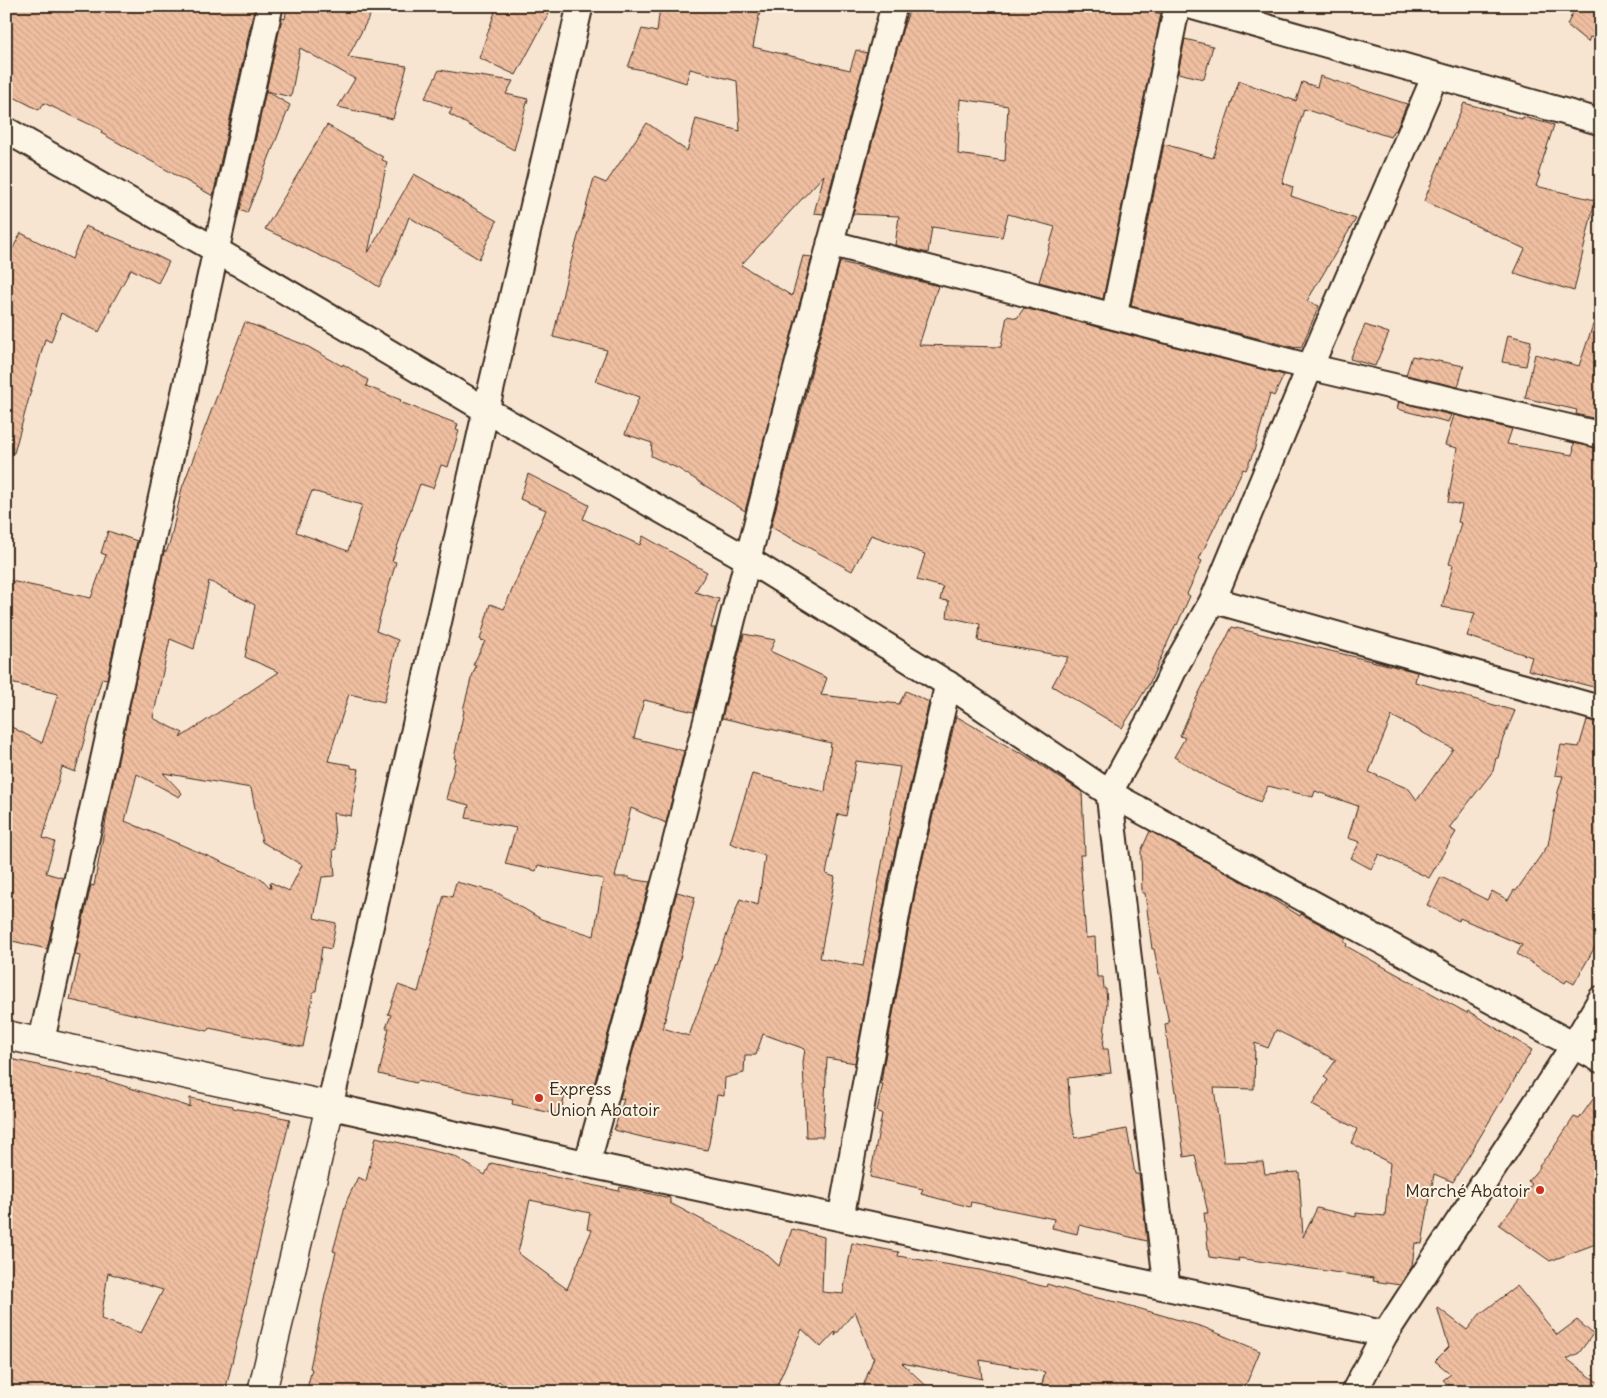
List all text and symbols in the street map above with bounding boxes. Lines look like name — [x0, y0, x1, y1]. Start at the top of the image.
place label: Express Union Abatoir — [549, 1077, 660, 1121]
marker: Express Union Abatoir — [533, 1092, 545, 1104]
place label: Marché Abatoir — [1405, 1179, 1531, 1202]
marker: Marché Abatoir — [1534, 1184, 1546, 1196]

